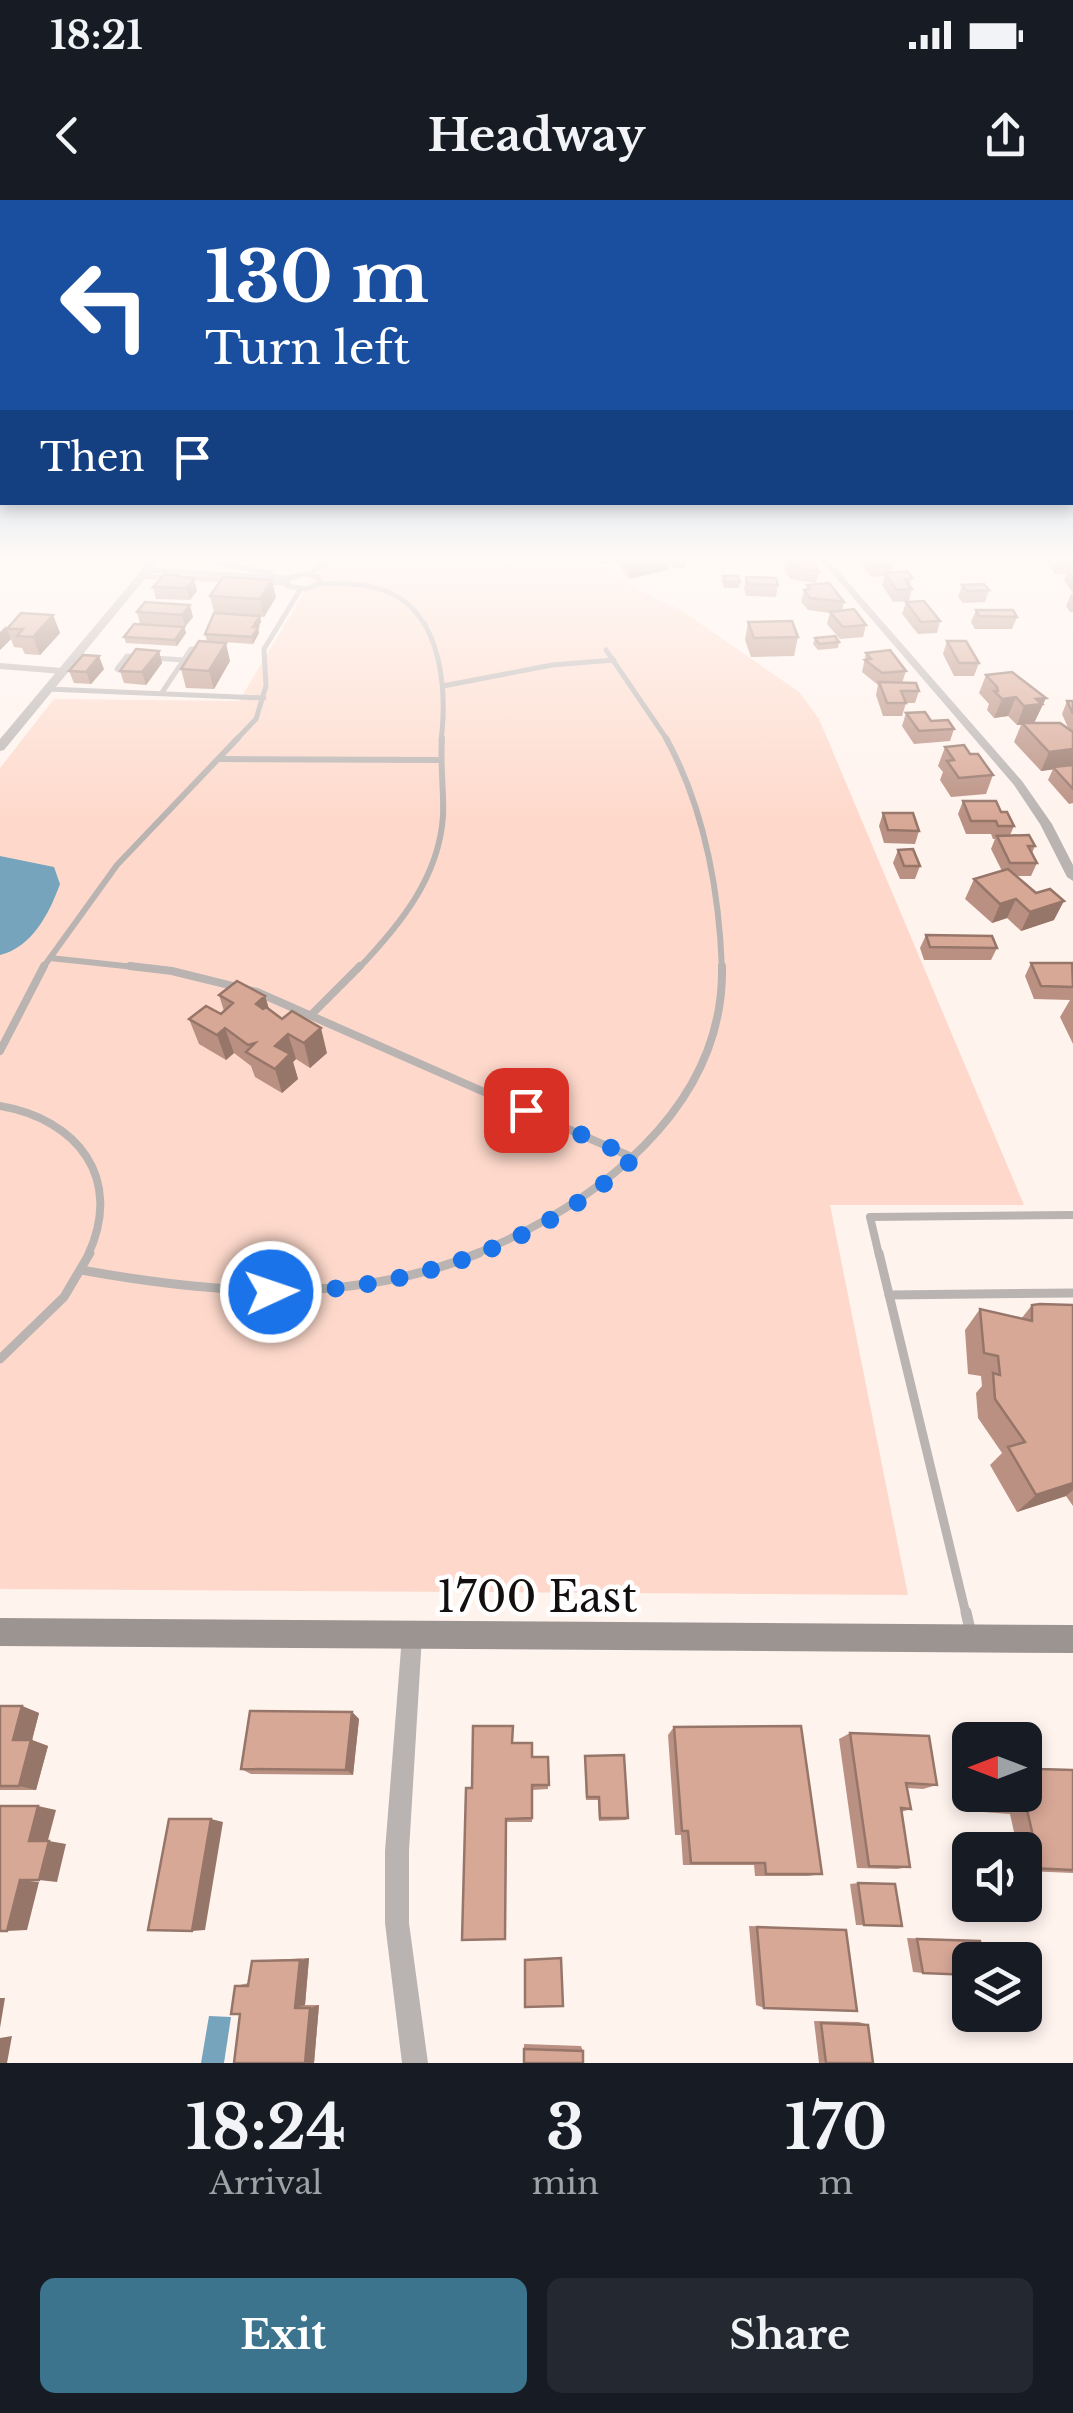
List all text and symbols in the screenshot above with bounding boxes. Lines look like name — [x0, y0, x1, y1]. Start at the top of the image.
text: 18:21 — [50, 12, 143, 59]
text: Headway — [428, 107, 645, 163]
icon: back — [40, 108, 95, 163]
icon: share — [978, 108, 1033, 163]
text: 130 m — [205, 234, 429, 321]
icon: left — [40, 240, 170, 370]
text: Turn left — [205, 320, 410, 376]
icon: arrive — [165, 430, 220, 485]
text: Then — [40, 434, 145, 481]
pin — [484, 1068, 569, 1153]
icon: arrive — [499, 1083, 554, 1138]
position arrow — [219, 1240, 323, 1344]
street label: 1700 East — [437, 1571, 637, 1623]
north arrow — [952, 1722, 1042, 1812]
map controls — [952, 1722, 1042, 2032]
button: sound — [952, 1832, 1042, 1922]
button: layers — [952, 1942, 1042, 2032]
text: 18:24 — [186, 2091, 346, 2165]
text: 3 — [546, 2091, 585, 2165]
text: 170 — [785, 2091, 887, 2165]
text: Arrival — [209, 2163, 323, 2203]
text: min — [532, 2163, 599, 2203]
text: m — [819, 2163, 853, 2203]
button: Exit — [40, 2278, 527, 2393]
button: Share — [547, 2278, 1033, 2393]

